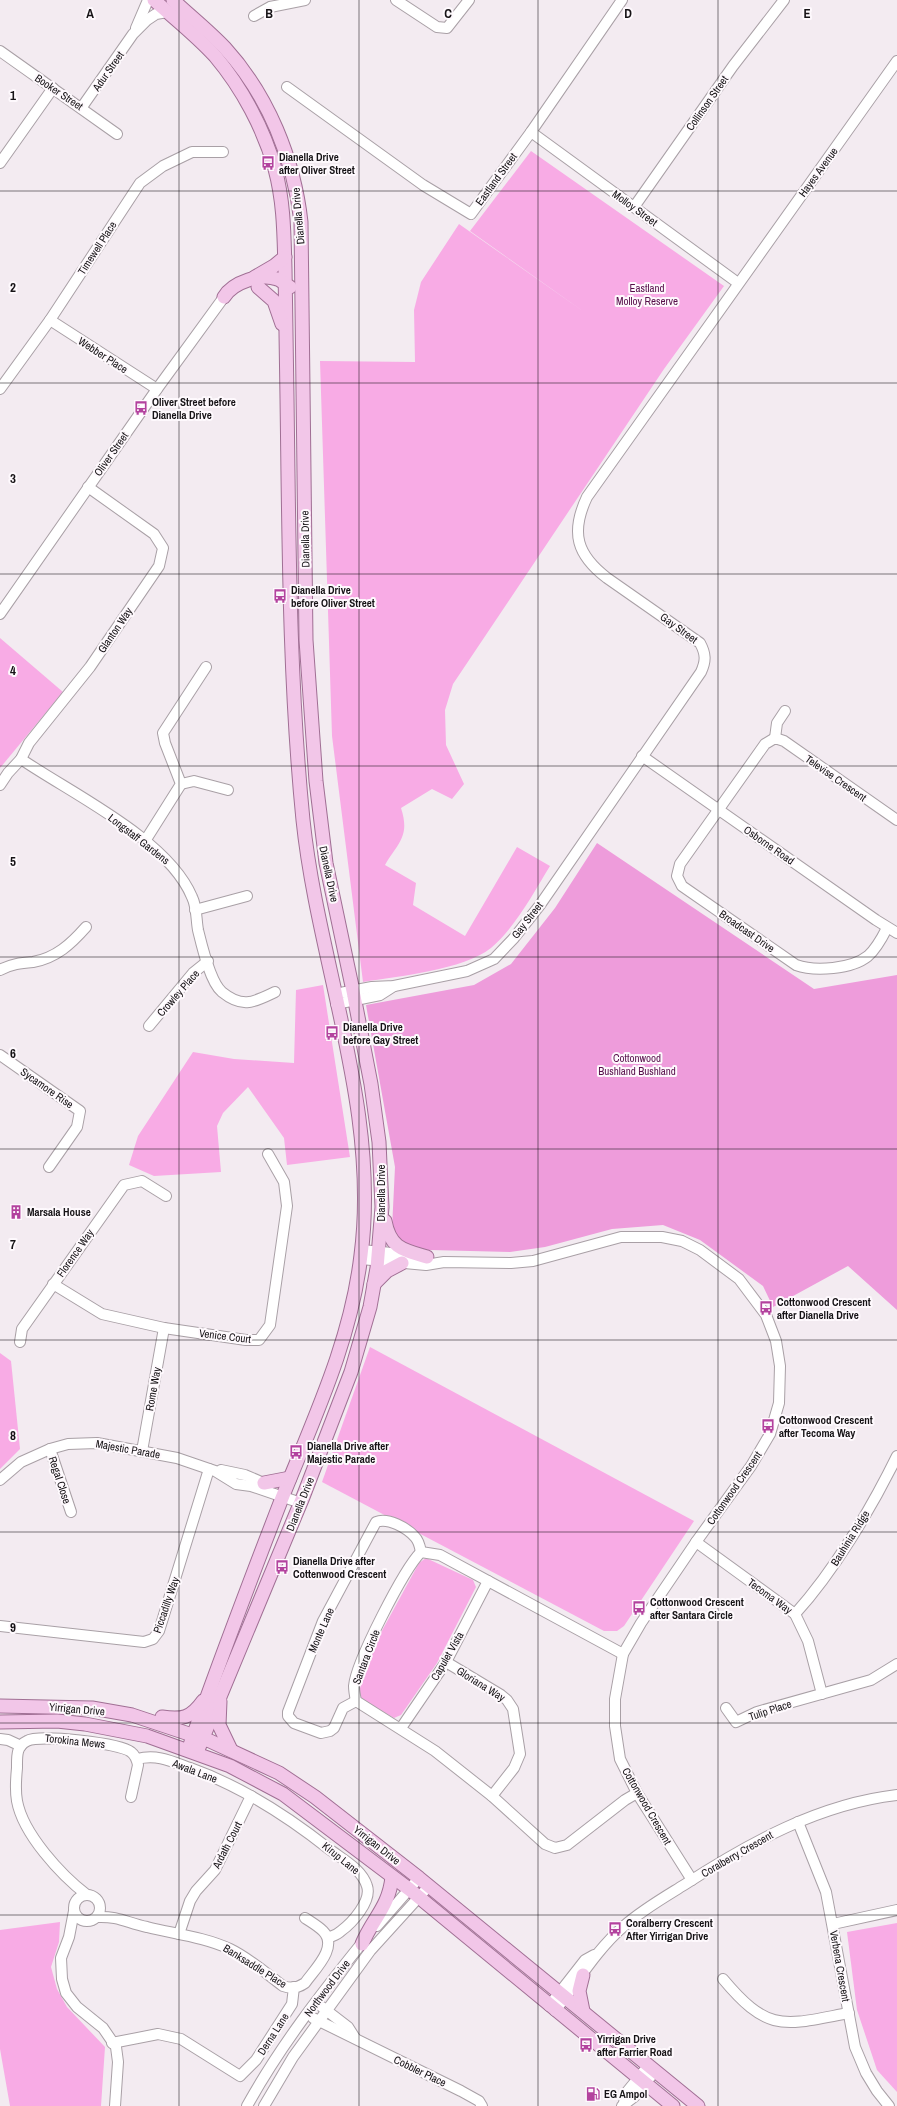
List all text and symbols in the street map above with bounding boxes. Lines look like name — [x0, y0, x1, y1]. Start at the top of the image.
text: A — [86, 5, 94, 22]
text: B — [265, 5, 273, 22]
text: C — [444, 5, 452, 22]
text: D — [624, 5, 632, 22]
text: E — [803, 5, 811, 22]
street label: Adur Street — [89, 48, 127, 95]
street label: Booker Street — [32, 71, 86, 113]
street label: Collinson Street — [683, 72, 731, 133]
text: 1 — [10, 87, 16, 104]
street label: Hayes Avenue — [795, 144, 841, 200]
place label: Dianella Drive after Oliver Street — [279, 150, 355, 177]
street label: Eastland Street — [472, 150, 520, 208]
bus stop icon: Dianella Drive after Oliver Street — [260, 155, 276, 171]
street label: Dianella Drive — [289, 187, 307, 245]
street label: Molloy Street — [610, 187, 661, 229]
street label: Timewell Place — [75, 219, 119, 277]
text: 2 — [10, 279, 16, 296]
park label: Eastland Molloy Reserve — [616, 281, 678, 308]
street label: Webber Place — [75, 334, 131, 376]
place label: Oliver Street before Dianella Drive — [152, 395, 236, 422]
bus stop icon: Oliver Street before Dianella Drive — [133, 400, 149, 416]
street label: Oliver Street — [91, 429, 132, 479]
text: 3 — [10, 470, 16, 487]
street label: Dianella Drive — [298, 510, 312, 568]
place label: Dianella Drive before Oliver Street — [291, 583, 375, 610]
bus stop icon: Dianella Drive before Oliver Street — [272, 588, 288, 604]
street label: Glanton Way — [95, 604, 136, 655]
street label: Gay Street — [657, 610, 701, 647]
text: 4 — [10, 662, 16, 679]
street label: Televise Crescent — [803, 752, 870, 805]
street label: Longstaff Gardens — [106, 811, 173, 868]
street label: Osborne Road — [741, 822, 797, 868]
street label: Dianella Drive — [316, 845, 342, 903]
text: 5 — [10, 853, 16, 870]
street label: Gay Street — [508, 898, 546, 941]
street label: Broadcast Drive — [716, 907, 778, 955]
street label: Crowley Place — [154, 967, 202, 1019]
place label: Dianella Drive before Gay Street — [343, 1020, 418, 1047]
bus stop icon: Dianella Drive before Gay Street — [324, 1025, 340, 1041]
text: 6 — [10, 1045, 16, 1062]
park label: Cottonwood Bushland Bushland — [598, 1051, 676, 1078]
street label: Sycamore Rise — [18, 1065, 76, 1111]
street label: Dianella Drive — [374, 1164, 388, 1222]
building icon: Marsala House — [8, 1204, 24, 1220]
place label: Marsala House — [27, 1205, 91, 1219]
street label: Florence Way — [53, 1226, 97, 1280]
text: 7 — [10, 1236, 16, 1253]
place label: Cottonwood Crescent after Dianella Drive — [777, 1295, 871, 1322]
bus stop icon: Cottonwood Crescent after Dianella Drive — [758, 1300, 774, 1316]
street label: Venice Court — [198, 1326, 252, 1346]
street label: Rome Way — [142, 1366, 164, 1412]
place label: Cottonwood Crescent after Tecoma Way — [779, 1413, 873, 1440]
bus stop icon: Cottonwood Crescent after Tecoma Way — [760, 1418, 776, 1434]
text: 8 — [10, 1427, 16, 1444]
street label: Majestic Parade — [95, 1436, 161, 1462]
place label: Dianella Drive after Majestic Parade — [307, 1439, 389, 1466]
bus stop icon: Dianella Drive after Majestic Parade — [288, 1444, 304, 1460]
street label: Cottonwood Crescent — [703, 1448, 765, 1528]
street label: Regal Close — [46, 1454, 74, 1506]
street label: Dianella Drive — [283, 1475, 317, 1533]
street label: Bauhinia Ridge — [827, 1508, 873, 1568]
place label: Dianella Drive after Cottenwood Crescent — [293, 1554, 386, 1581]
bus stop icon: Dianella Drive after Cottenwood Crescent — [274, 1559, 290, 1575]
street label: Piccadilly Way — [150, 1574, 182, 1635]
street label: Tecoma Way — [745, 1575, 795, 1617]
place label: Cottonwood Crescent after Santara Circle — [650, 1595, 744, 1622]
bus stop icon: Cottonwood Crescent after Santara Circle — [631, 1600, 647, 1616]
street label: Monte Lane — [305, 1605, 337, 1655]
text: 9 — [10, 1619, 16, 1636]
street label: Santara Circle — [349, 1628, 383, 1686]
street label: Capulet Vista — [427, 1629, 467, 1683]
street label: Gloriana Way — [454, 1664, 508, 1705]
street label: Tulip Place — [747, 1696, 793, 1724]
street label: Yirrigan Drive — [49, 1700, 105, 1718]
street label: Torokina Mews — [44, 1731, 106, 1751]
street label: Awala Lane — [170, 1756, 219, 1786]
street label: Cottonwood Crescent — [619, 1765, 675, 1847]
street label: Ardath Court — [209, 1819, 245, 1872]
street label: Yirrigan Drive — [351, 1822, 403, 1868]
street label: Coralberry Crescent — [699, 1828, 776, 1880]
street label: Kirup Lane — [319, 1839, 363, 1877]
place label: Coralberry Crescent After Yirrigan Drive — [626, 1916, 713, 1943]
bus stop icon: Coralberry Crescent After Yirrigan Drive — [607, 1921, 623, 1937]
street label: Verbena Crescent — [827, 1929, 853, 2003]
street label: Banksaddle Place — [221, 1941, 289, 1991]
street label: Northwood Drive — [301, 1957, 353, 2019]
street label: Derna Lane — [254, 2010, 292, 2058]
place label: Yirrigan Drive after Farrier Road — [597, 2032, 672, 2059]
bus stop icon: Yirrigan Drive after Farrier Road — [578, 2037, 594, 2053]
street label: Cobbler Place — [391, 2052, 449, 2090]
fuel station icon: EG Ampol — [585, 2086, 601, 2102]
place label: EG Ampol — [604, 2087, 647, 2101]

